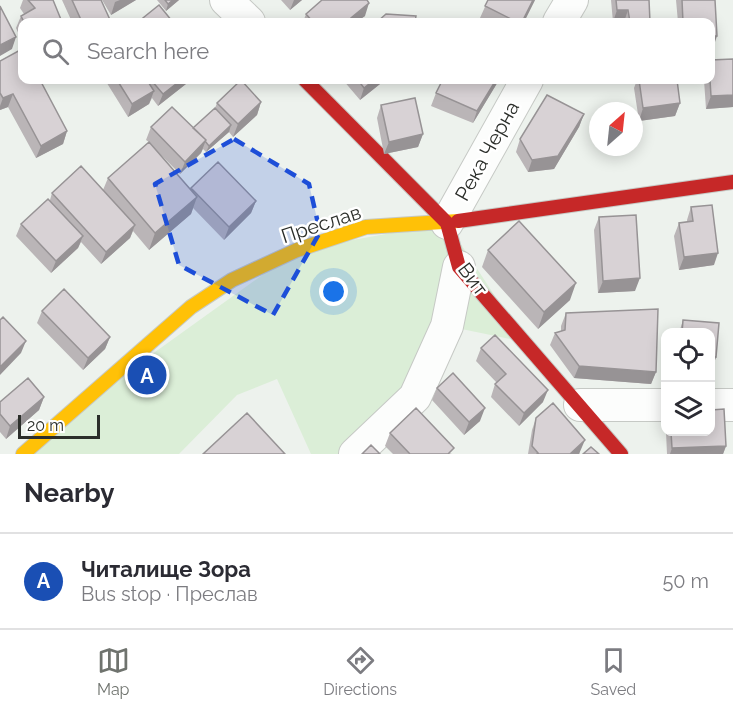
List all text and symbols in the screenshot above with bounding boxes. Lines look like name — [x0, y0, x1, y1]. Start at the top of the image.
search box — [18, 18, 715, 84]
icon: search — [39, 35, 72, 68]
text: Search here — [87, 38, 209, 64]
street label: Река Черна — [450, 97, 524, 205]
north arrow — [589, 102, 643, 156]
street label: Преслав — [278, 200, 364, 248]
street label: Вит — [453, 258, 493, 300]
your location — [319, 277, 348, 306]
map controls — [661, 328, 715, 436]
button: locate — [661, 328, 715, 382]
pin: A — [128, 352, 166, 398]
button: layers — [661, 382, 715, 436]
scale bar — [18, 412, 100, 440]
text: 20 m — [27, 416, 64, 435]
text: Nearby — [24, 478, 114, 508]
text: Читалище Зора — [81, 556, 251, 582]
text: A — [37, 569, 50, 593]
text: 50 m — [662, 569, 709, 593]
text: Bus stop · Преслав — [81, 582, 258, 606]
tab: Map — [97, 644, 130, 699]
tab: Directions — [323, 644, 397, 699]
tab: Saved — [590, 644, 636, 699]

